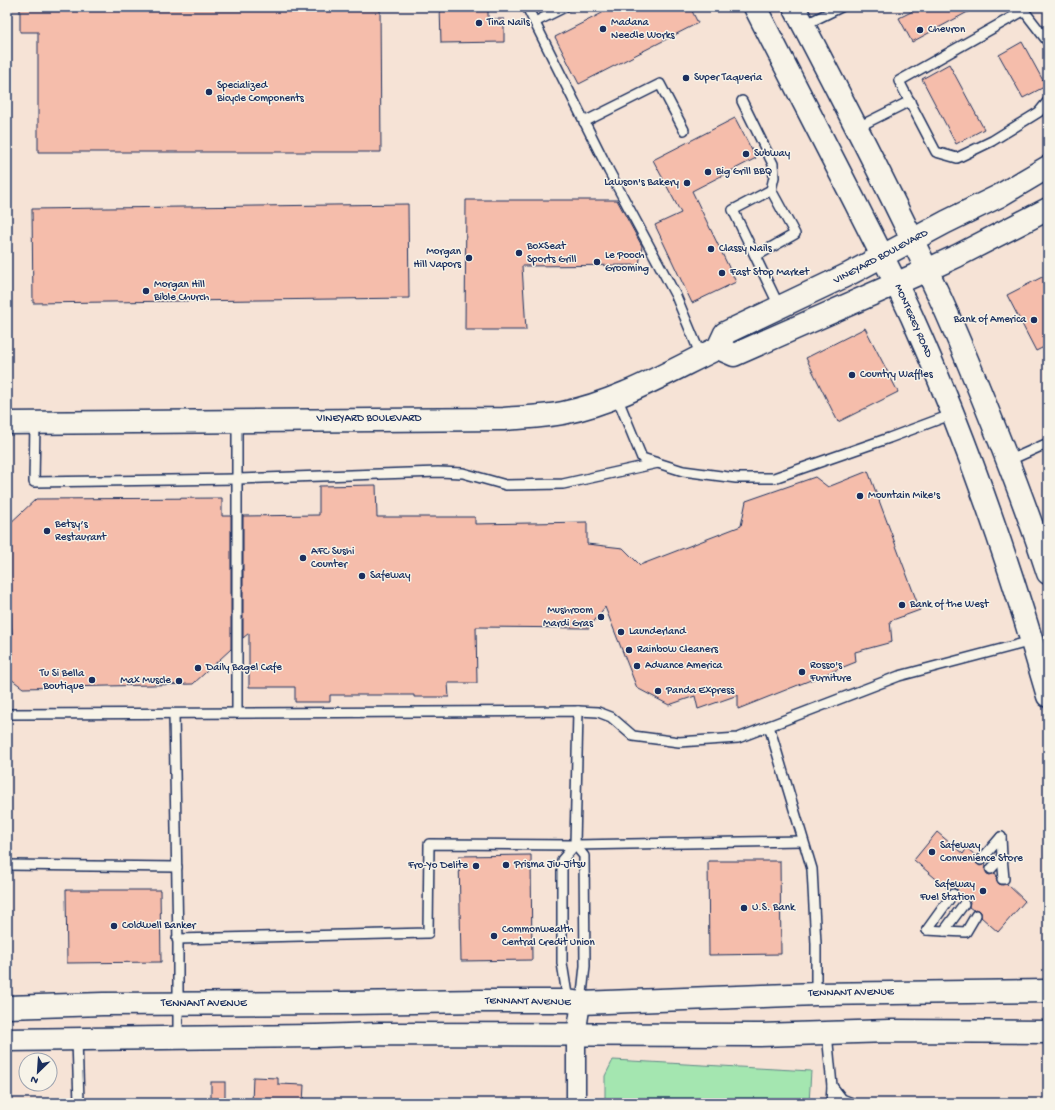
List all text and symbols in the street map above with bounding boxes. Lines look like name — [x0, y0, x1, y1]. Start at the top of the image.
place label: Tina Nails — [486, 17, 531, 29]
place label: Madana Needle Works — [611, 17, 676, 42]
marker: Tina Nails — [474, 18, 484, 28]
marker: Madana Needle Works — [598, 24, 608, 34]
place label: Chevron — [928, 24, 966, 36]
marker: Chevron — [915, 25, 925, 35]
place label: Super Taqueria — [694, 72, 763, 84]
marker: Super Taqueria — [681, 73, 691, 83]
place label: Specialized Bicycle Components — [216, 80, 305, 105]
marker: Specialized Bicycle Components — [204, 87, 214, 97]
place label: Subway — [754, 148, 791, 160]
marker: Subway — [741, 149, 751, 159]
place label: Big Grill BBQ — [715, 166, 772, 178]
marker: Big Grill BBQ — [703, 167, 713, 177]
place label: Lawson's Bakery — [604, 177, 680, 189]
marker: Lawson's Bakery — [682, 178, 692, 188]
street label: VINEYARD BOULEVARD — [831, 227, 931, 287]
place label: BoxSeat Sports Grill — [526, 241, 577, 266]
place label: Classy Nails — [719, 243, 773, 255]
marker: Classy Nails — [706, 244, 716, 254]
place label: Morgan Hill Vapors — [414, 246, 462, 271]
marker: BoxSeat Sports Grill — [514, 248, 524, 258]
place label: Le Pooch Grooming — [605, 250, 649, 275]
marker: Morgan Hill Vapors — [464, 253, 474, 263]
marker: Le Pooch Grooming — [592, 257, 602, 267]
place label: Fast Stop Market — [729, 267, 810, 279]
marker: Fast Stop Market — [717, 268, 727, 278]
place label: Morgan Hill Bible Church — [153, 279, 209, 304]
street label: MONTEREY ROAD — [891, 283, 935, 360]
marker: Morgan Hill Bible Church — [141, 286, 151, 296]
place label: Bank of America — [953, 313, 1027, 326]
marker: Bank of America — [1029, 315, 1039, 325]
place label: Country Waffles — [860, 368, 934, 381]
marker: Country Waffles — [847, 370, 857, 380]
street label: VINEYARD BOULEVARD — [316, 413, 422, 425]
place label: Mountain Mike's — [868, 490, 941, 502]
marker: Mountain Mike's — [855, 491, 865, 501]
place label: Betsy’s Restaurant — [54, 519, 107, 544]
marker: Betsy’s Restaurant — [42, 526, 52, 536]
place label: AFC Sushi Counter — [311, 546, 354, 571]
marker: AFC Sushi Counter — [298, 553, 308, 563]
place label: Safeway — [370, 569, 411, 582]
marker: Safeway — [357, 571, 367, 581]
place label: Bank of the West — [909, 598, 990, 611]
marker: Bank of the West — [897, 600, 907, 610]
place label: Mushroom Mardi Gras — [543, 605, 594, 630]
marker: Mushroom Mardi Gras — [596, 612, 606, 622]
place label: Launderland — [629, 626, 687, 638]
marker: Launderland — [616, 627, 626, 637]
place label: Rainbow Cleaners — [637, 644, 719, 656]
marker: Rainbow Cleaners — [624, 645, 634, 655]
place label: Advance America — [645, 660, 723, 672]
place label: Rosso's Furniture — [809, 660, 852, 685]
place label: Daily Bagel Cafe — [205, 661, 282, 674]
marker: Advance America — [632, 661, 642, 671]
marker: Daily Bagel Cafe — [193, 663, 203, 673]
marker: Rosso's Furniture — [797, 667, 807, 677]
place label: Tu Si Bella Boutique — [39, 668, 85, 693]
marker: Tu Si Bella Boutique — [87, 675, 97, 685]
place label: Max Muscle — [120, 675, 171, 687]
marker: Max Muscle — [174, 676, 184, 686]
place label: Panda Express — [665, 685, 735, 697]
marker: Panda Express — [653, 686, 663, 696]
place label: Safeway Convenience Store — [940, 839, 1023, 865]
marker: Safeway Convenience Store — [927, 847, 937, 857]
place label: Prisma Jiu-Jitsu — [513, 859, 586, 871]
place label: Fro-Yo Delite — [407, 860, 468, 872]
marker: Prisma Jiu-Jitsu — [501, 860, 511, 870]
marker: Fro-Yo Delite — [471, 861, 481, 871]
place label: Safeway Fuel Station — [919, 878, 976, 904]
marker: Safeway Fuel Station — [978, 886, 988, 896]
place label: U.S. Bank — [752, 902, 796, 914]
marker: U.S. Bank — [739, 903, 749, 913]
place label: Coldwell Banker — [122, 920, 197, 932]
marker: Coldwell Banker — [109, 921, 119, 931]
place label: Commonwealth Central Credit Union — [502, 924, 596, 949]
marker: Commonwealth Central Credit Union — [489, 931, 499, 941]
street label: TENNANT AVENUE — [807, 986, 895, 1000]
street label: TENNANT AVENUE — [484, 995, 572, 1009]
street label: TENNANT AVENUE — [160, 998, 248, 1010]
north arrow — [18, 1052, 58, 1092]
text: N — [29, 1072, 40, 1086]

